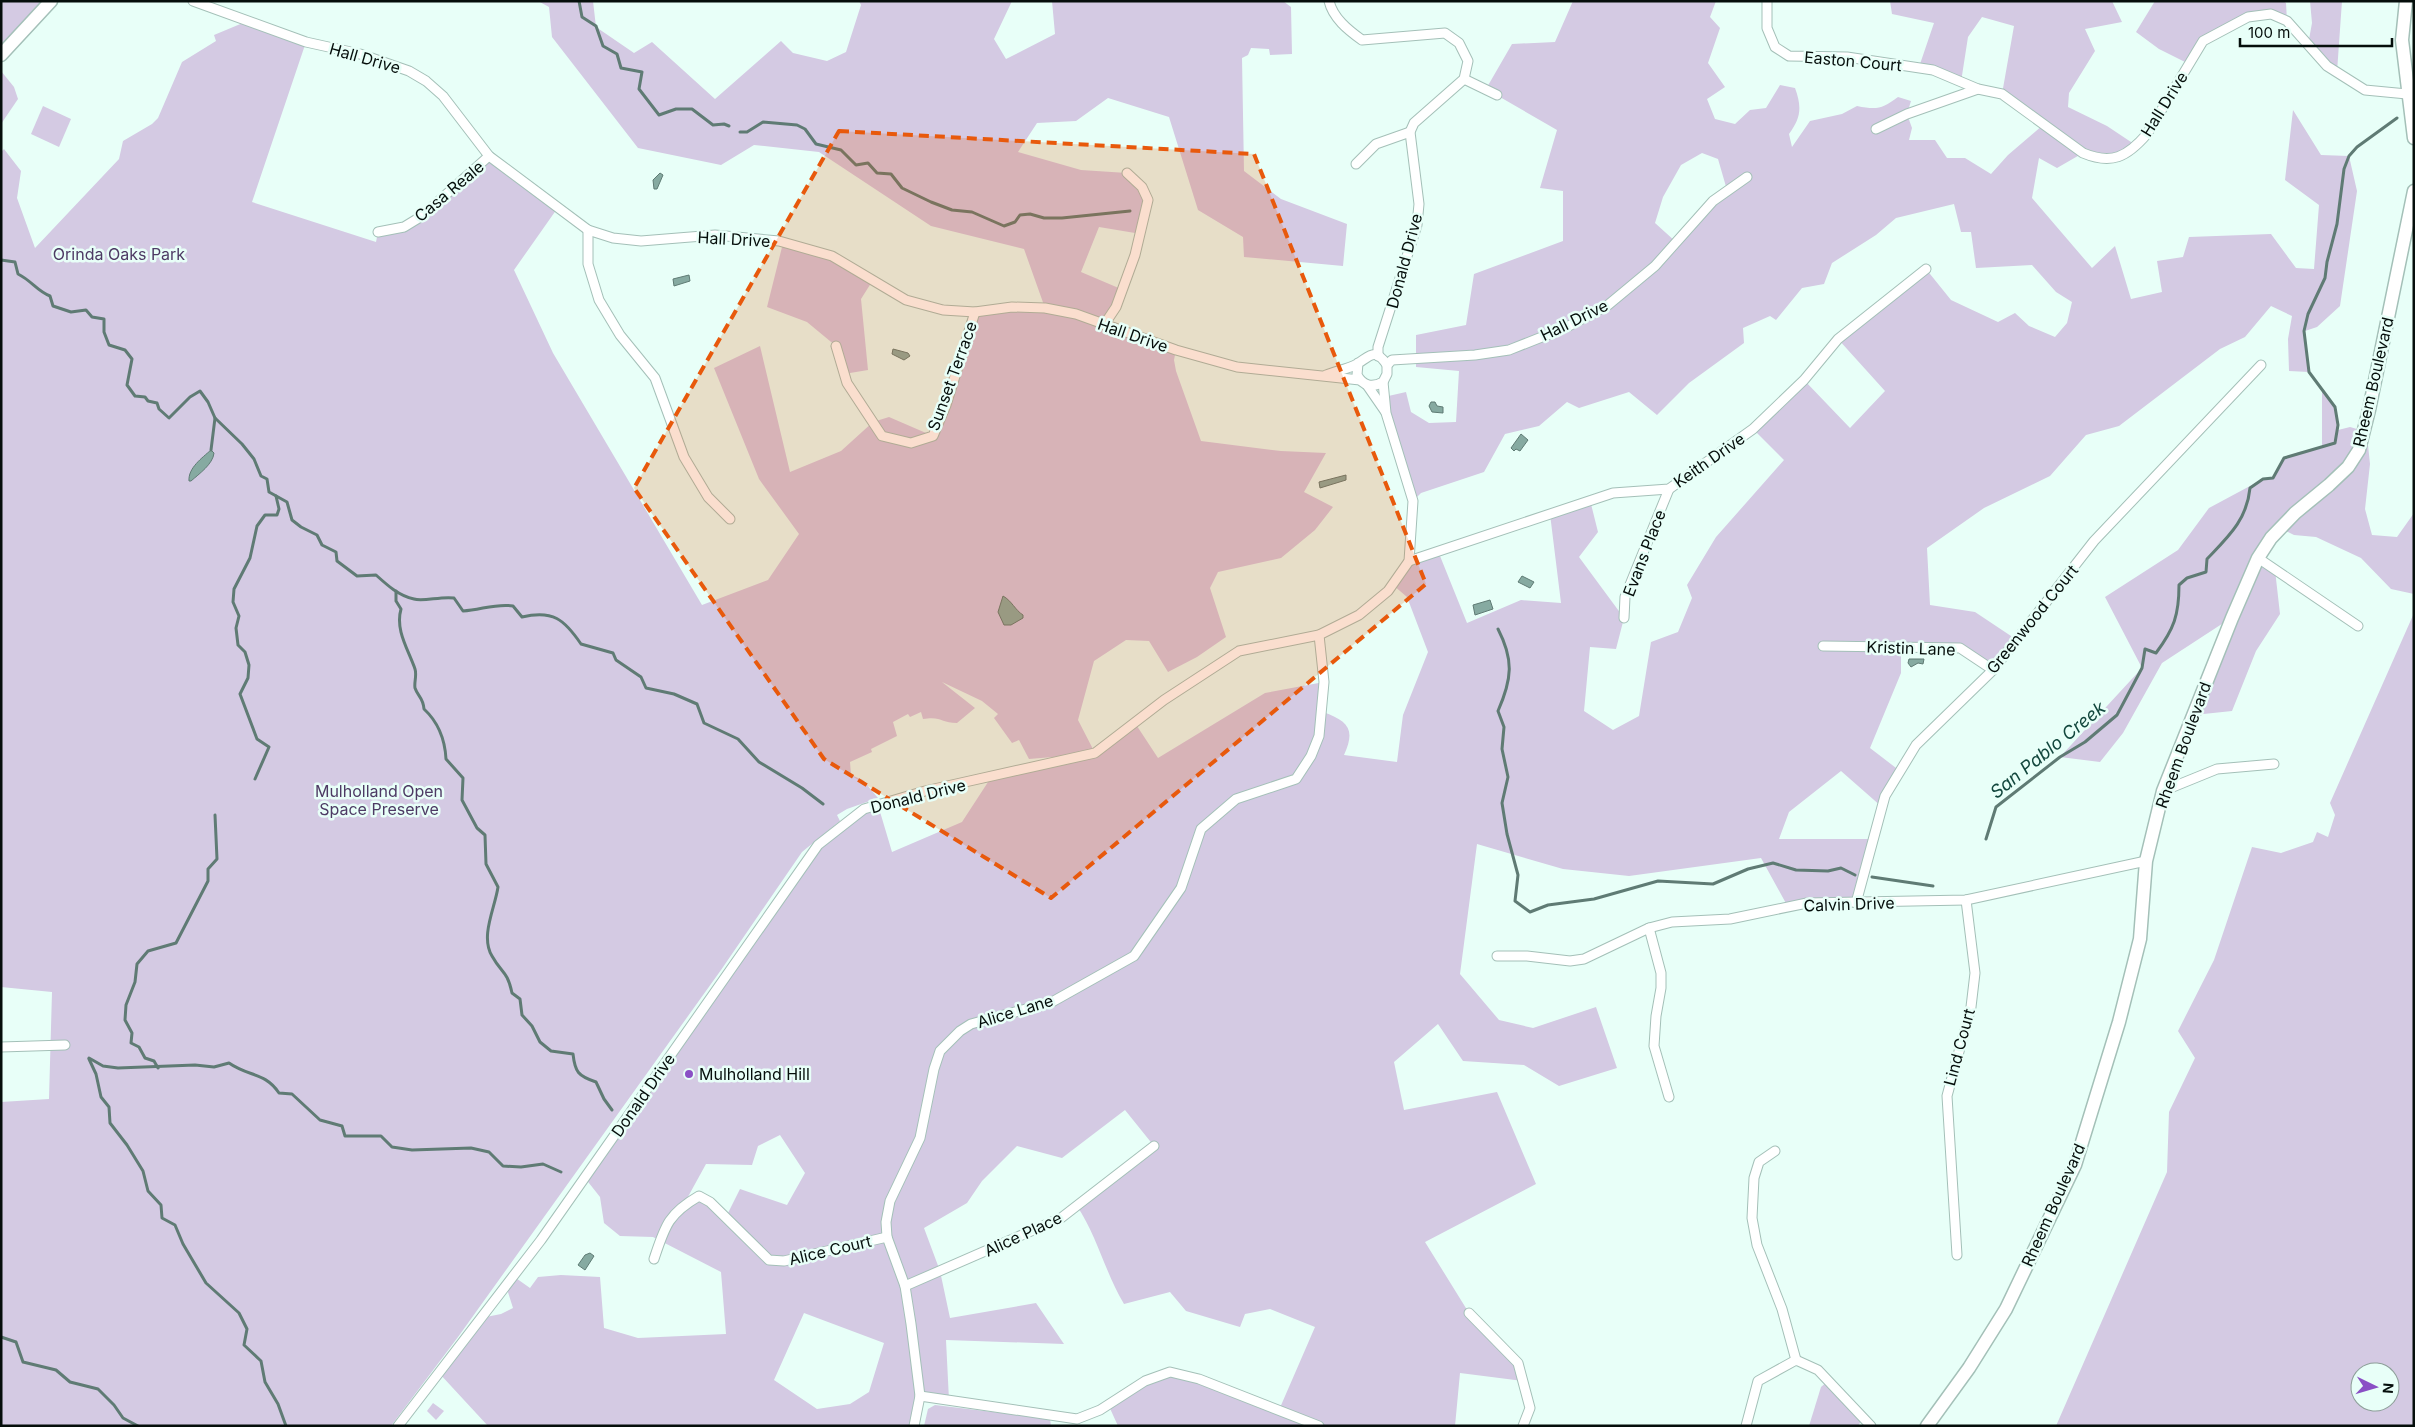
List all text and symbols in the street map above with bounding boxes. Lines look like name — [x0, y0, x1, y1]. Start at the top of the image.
scale bar — [2240, 15, 2392, 47]
text: 100 m — [2248, 23, 2290, 42]
street label: Hall Drive — [327, 38, 403, 78]
street label: Easton Court — [1803, 47, 1903, 75]
street label: Hall Drive — [2136, 68, 2192, 140]
street label: Casa Reale — [410, 156, 488, 226]
street label: Donald Drive — [1382, 211, 1426, 311]
street label: Hall Drive — [697, 227, 771, 251]
park label: Orinda Oaks Park — [53, 244, 185, 264]
street label: Hall Drive — [1537, 295, 1611, 345]
street label: Hall Drive — [1095, 314, 1171, 356]
street label: Rheem Boulevard — [2348, 315, 2398, 449]
street label: Sunset Terrace — [923, 319, 981, 433]
street label: Keith Drive — [1670, 428, 1748, 492]
street label: Evans Place — [1618, 507, 1670, 599]
street label: Greenwood Court — [1982, 561, 2082, 677]
street label: Kristin Lane — [1866, 636, 1956, 660]
street label: Rheem Boulevard — [2151, 679, 2215, 811]
water label: San Pablo Creek — [1986, 696, 2110, 803]
street label: Donald Drive — [868, 775, 968, 817]
park label: Mulholland Open Space Preserve — [315, 781, 443, 819]
street label: Calvin Drive — [1803, 892, 1895, 916]
street label: Alice Lane — [975, 990, 1055, 1032]
street label: Lind Court — [1939, 1006, 1979, 1088]
street label: Donald Drive — [607, 1049, 679, 1141]
place label: Mulholland Hill — [699, 1064, 810, 1084]
marker: Mulholland Hill — [683, 1068, 695, 1080]
street label: Rheem Boulevard — [2017, 1140, 2089, 1270]
street label: Alice Place — [981, 1207, 1065, 1261]
street label: Alice Court — [787, 1231, 873, 1269]
north arrow — [2350, 1362, 2400, 1412]
text: N — [2380, 1382, 2397, 1394]

